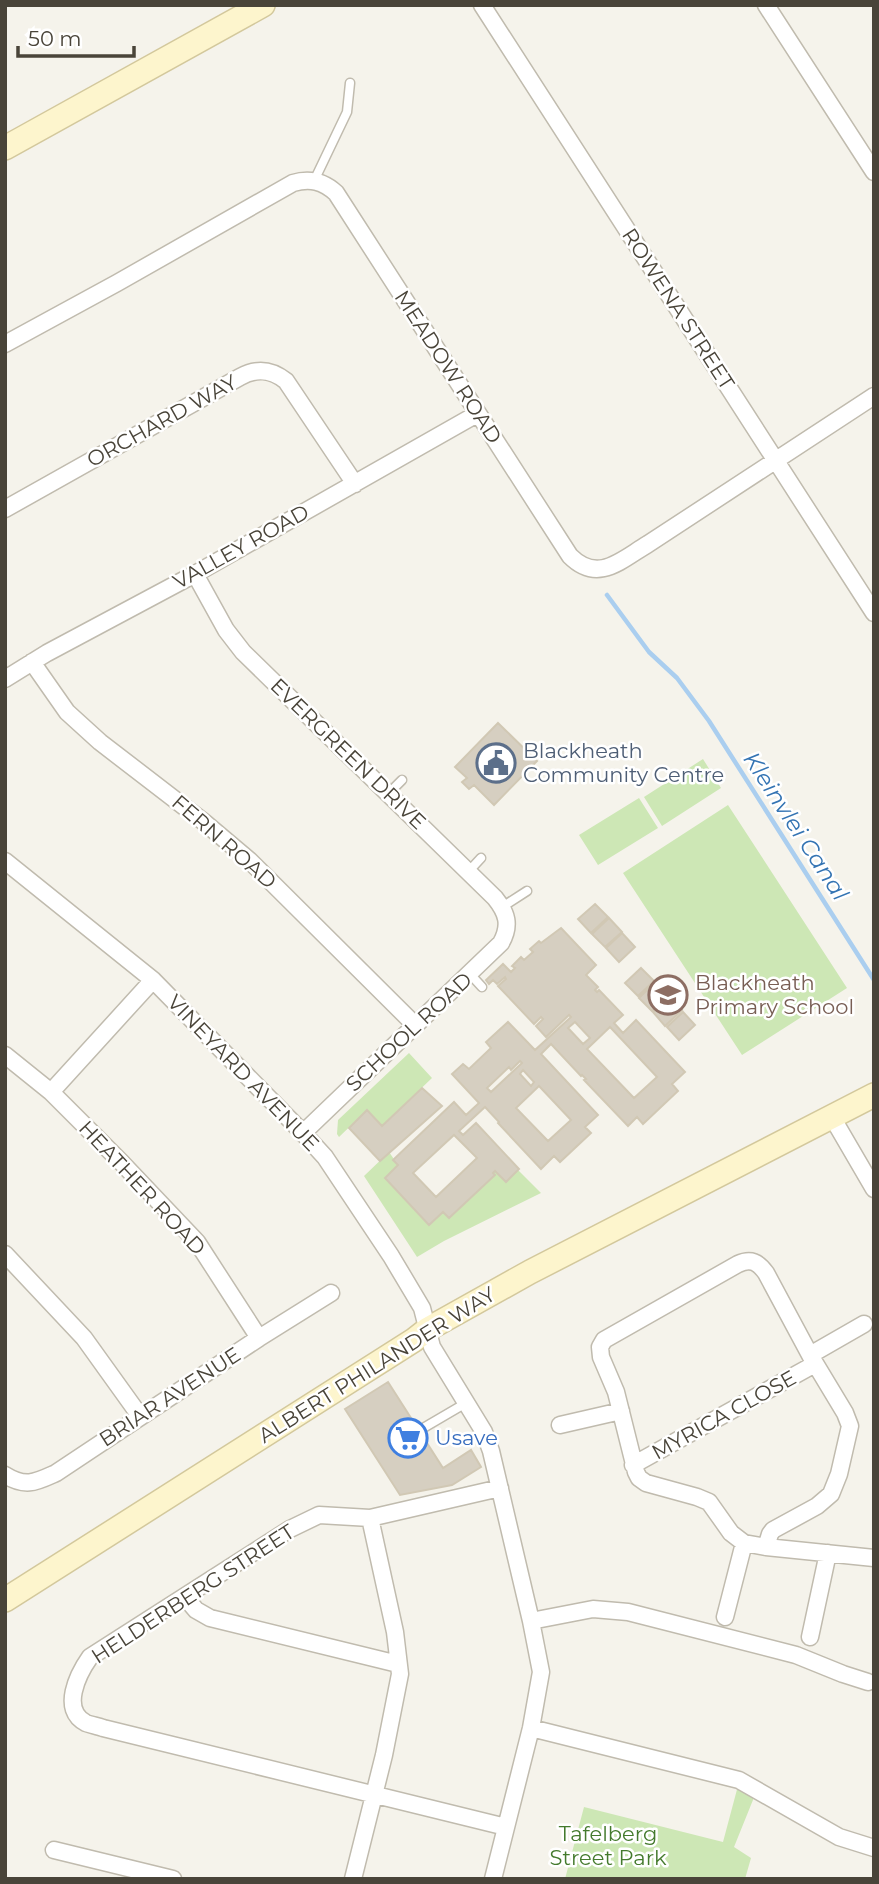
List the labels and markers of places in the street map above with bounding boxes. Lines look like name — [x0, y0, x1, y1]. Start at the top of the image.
place label: Blackheath Community Centre — [523, 738, 724, 787]
public building icon: Blackheath Community Centre — [475, 742, 517, 784]
place label: Blackheath Primary School — [695, 970, 854, 1019]
school or university icon: Blackheath Primary School — [647, 974, 689, 1016]
supermarket icon: Usave — [387, 1417, 429, 1459]
place label: Usave — [435, 1425, 498, 1450]

